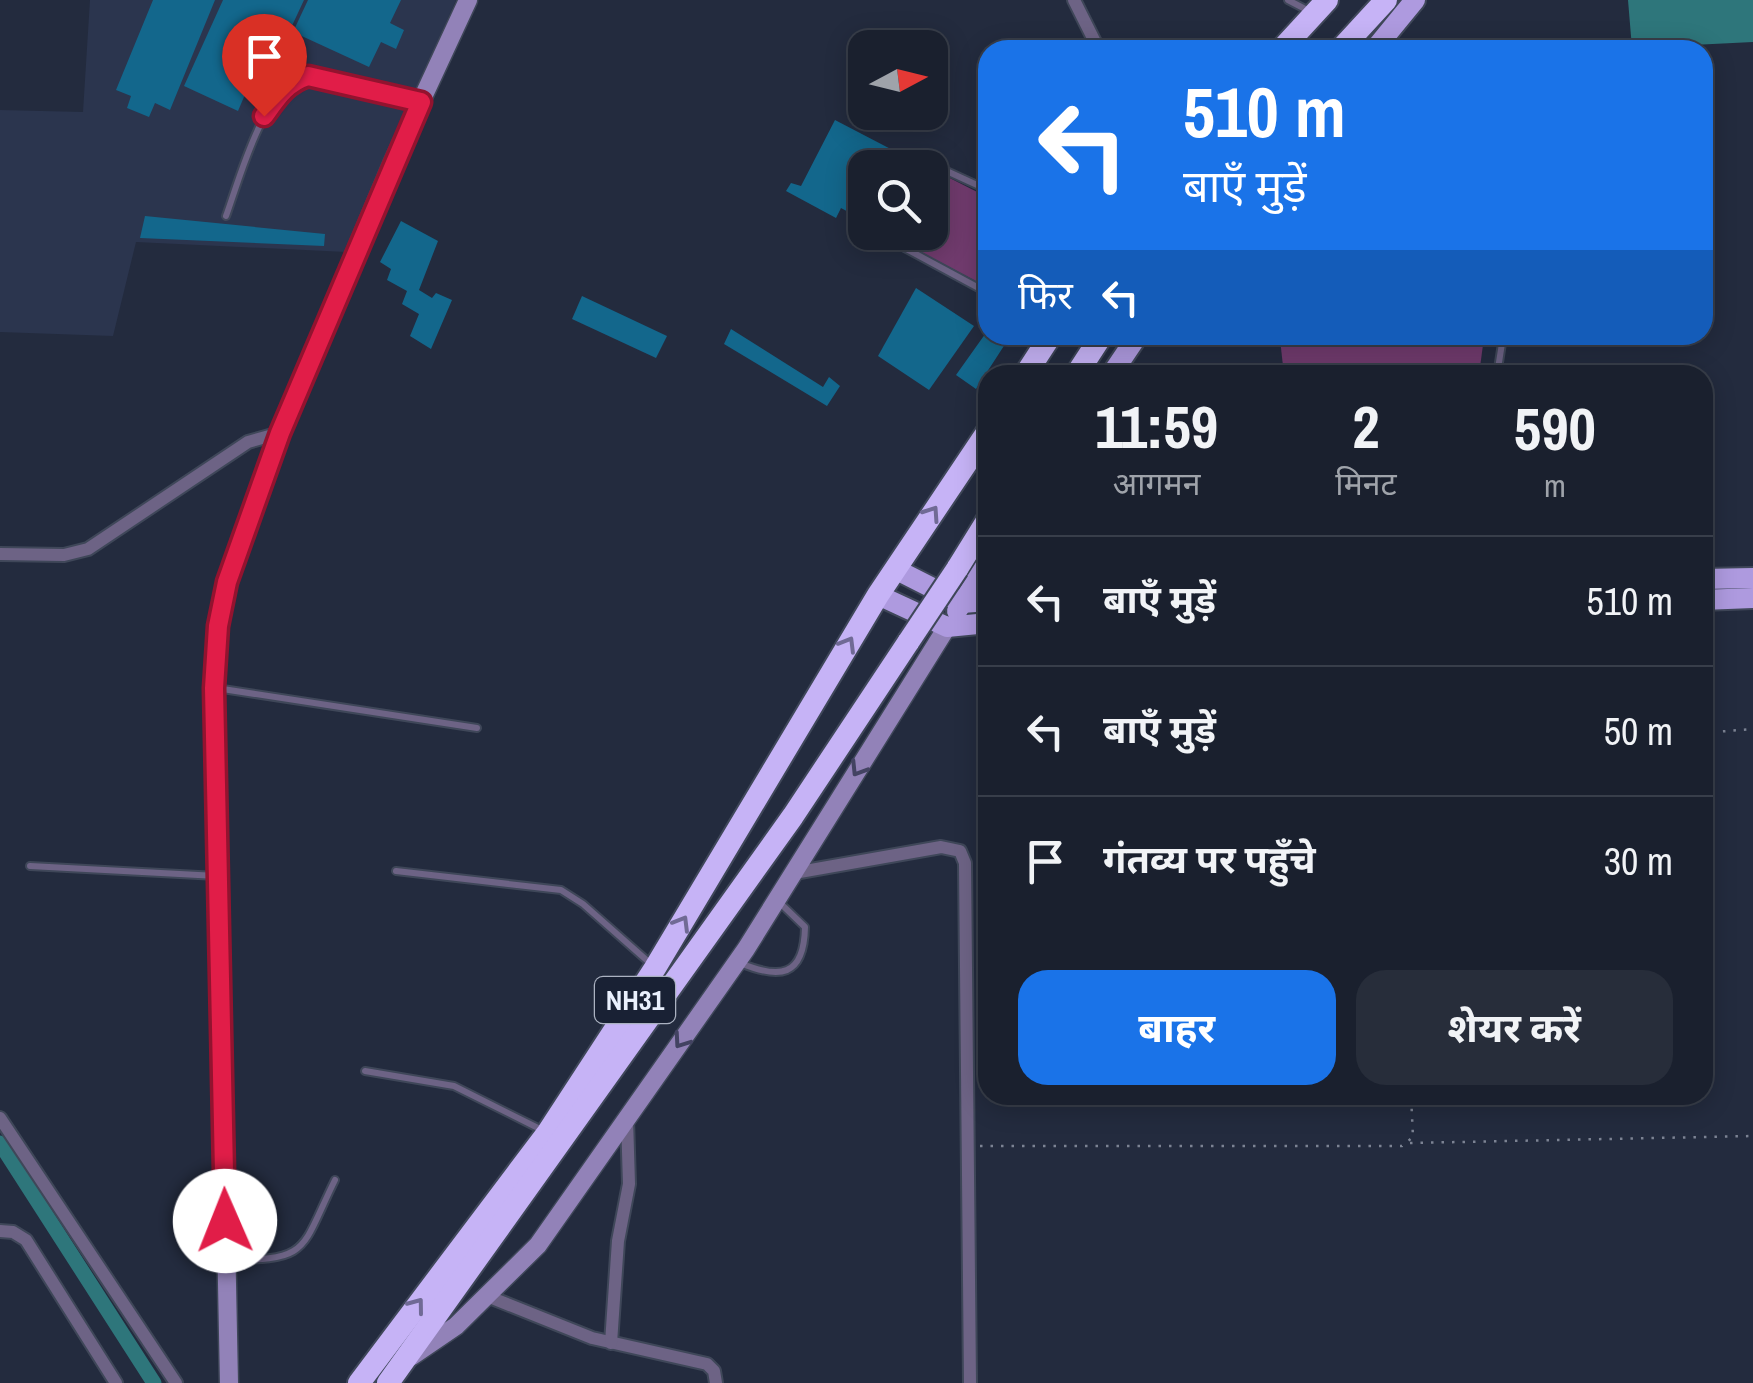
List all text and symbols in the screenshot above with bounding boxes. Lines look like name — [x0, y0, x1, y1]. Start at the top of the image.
pin — [222, 14, 307, 117]
icon: arrive — [237, 29, 292, 84]
north arrow — [848, 30, 948, 130]
map controls — [848, 30, 948, 250]
text: 510 m — [1183, 65, 1346, 159]
icon: left — [1018, 80, 1148, 210]
button: search — [848, 150, 948, 250]
text: बाएँ मुड़ें — [1183, 155, 1306, 216]
text: फिर — [1018, 270, 1073, 321]
icon: left — [1093, 270, 1148, 325]
text: 11:59 — [1095, 386, 1218, 467]
text: 2 — [1352, 386, 1380, 467]
text: 590 — [1514, 388, 1596, 469]
text: आगमन — [1113, 462, 1200, 505]
text: मिनट — [1335, 462, 1397, 505]
text: m — [1544, 464, 1566, 507]
one-way arrow — [920, 506, 939, 524]
icon: left — [1018, 574, 1073, 629]
text: बाएँ मुड़ें — [1103, 574, 1216, 625]
text: 510 m — [1586, 576, 1673, 627]
one-way arrow — [836, 637, 855, 655]
icon: left — [1018, 704, 1073, 759]
text: बाएँ मुड़ें — [1103, 704, 1216, 755]
text: 50 m — [1604, 706, 1673, 757]
one-way arrow — [852, 758, 871, 776]
icon: arrive — [1018, 834, 1073, 889]
text: गंतव्य पर पहुँचे — [1103, 834, 1316, 885]
text: 30 m — [1604, 836, 1673, 887]
one-way arrow — [670, 916, 689, 934]
button: बाहर — [1018, 970, 1336, 1085]
button: शेयर करें — [1356, 970, 1673, 1085]
road number: NH31 — [595, 977, 675, 1023]
one-way arrow — [675, 1030, 693, 1049]
position arrow — [173, 1169, 277, 1273]
one-way arrow — [406, 1298, 423, 1316]

